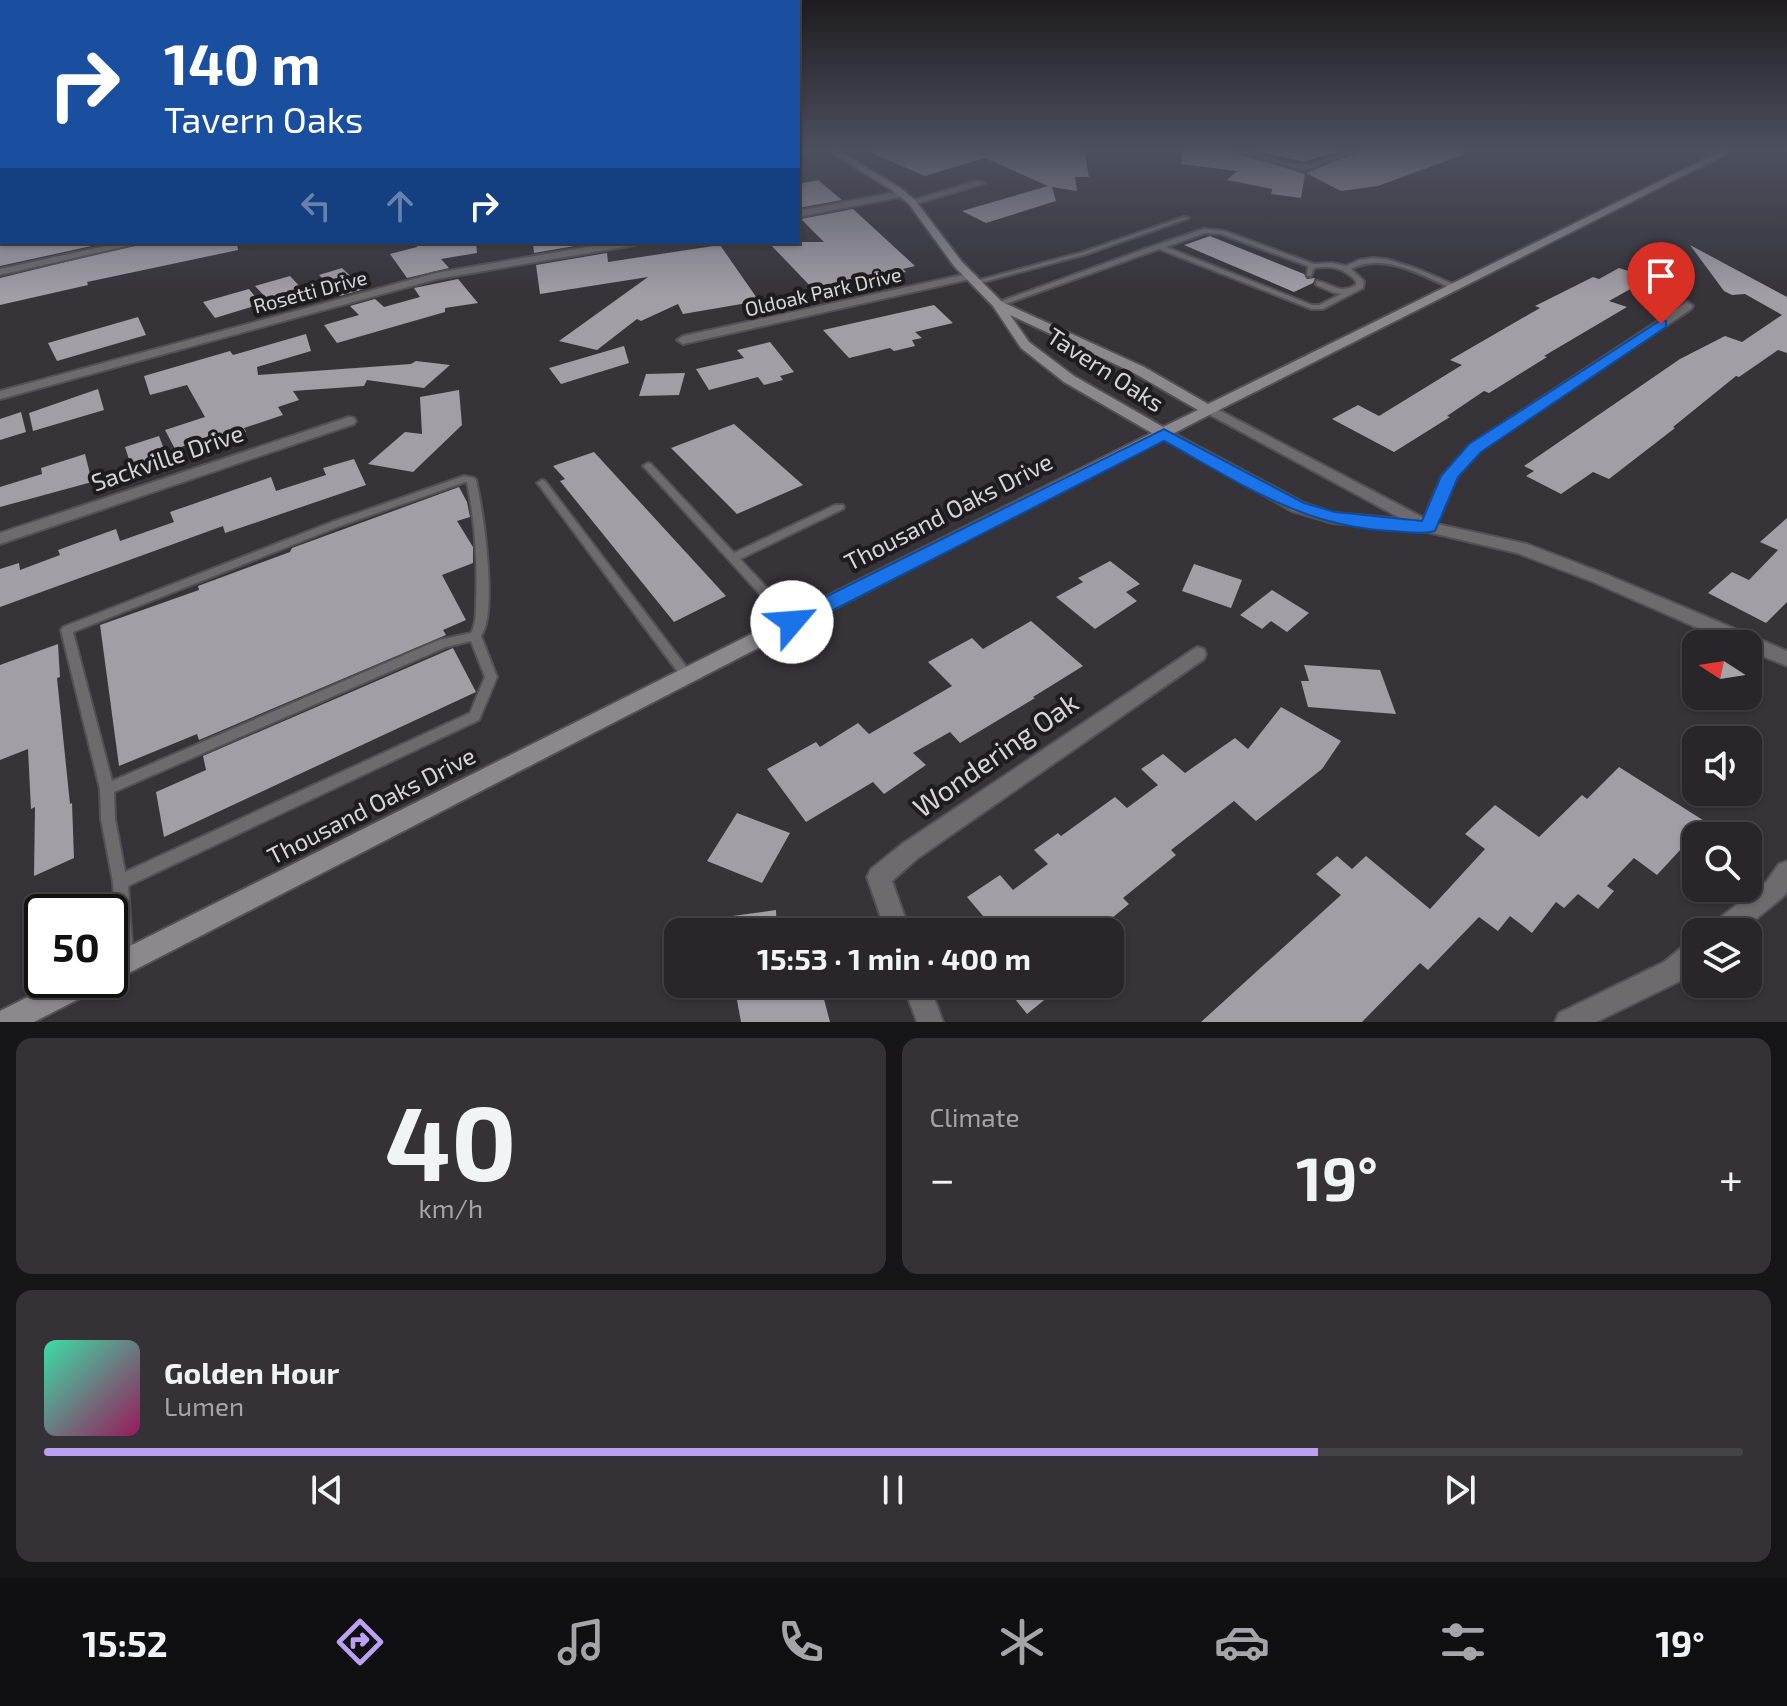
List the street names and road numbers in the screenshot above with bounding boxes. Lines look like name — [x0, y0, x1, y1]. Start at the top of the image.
street label: Oldoak Park Drive — [742, 261, 904, 321]
street label: Rosetti Drive — [251, 264, 369, 318]
street label: Tavern Oaks — [1042, 321, 1170, 417]
street label: Sackville Drive — [87, 417, 247, 497]
street label: Thousand Oaks Drive — [839, 446, 1057, 576]
street label: Wondering Oak — [906, 684, 1084, 824]
street label: Thousand Oaks Drive — [262, 740, 480, 870]

